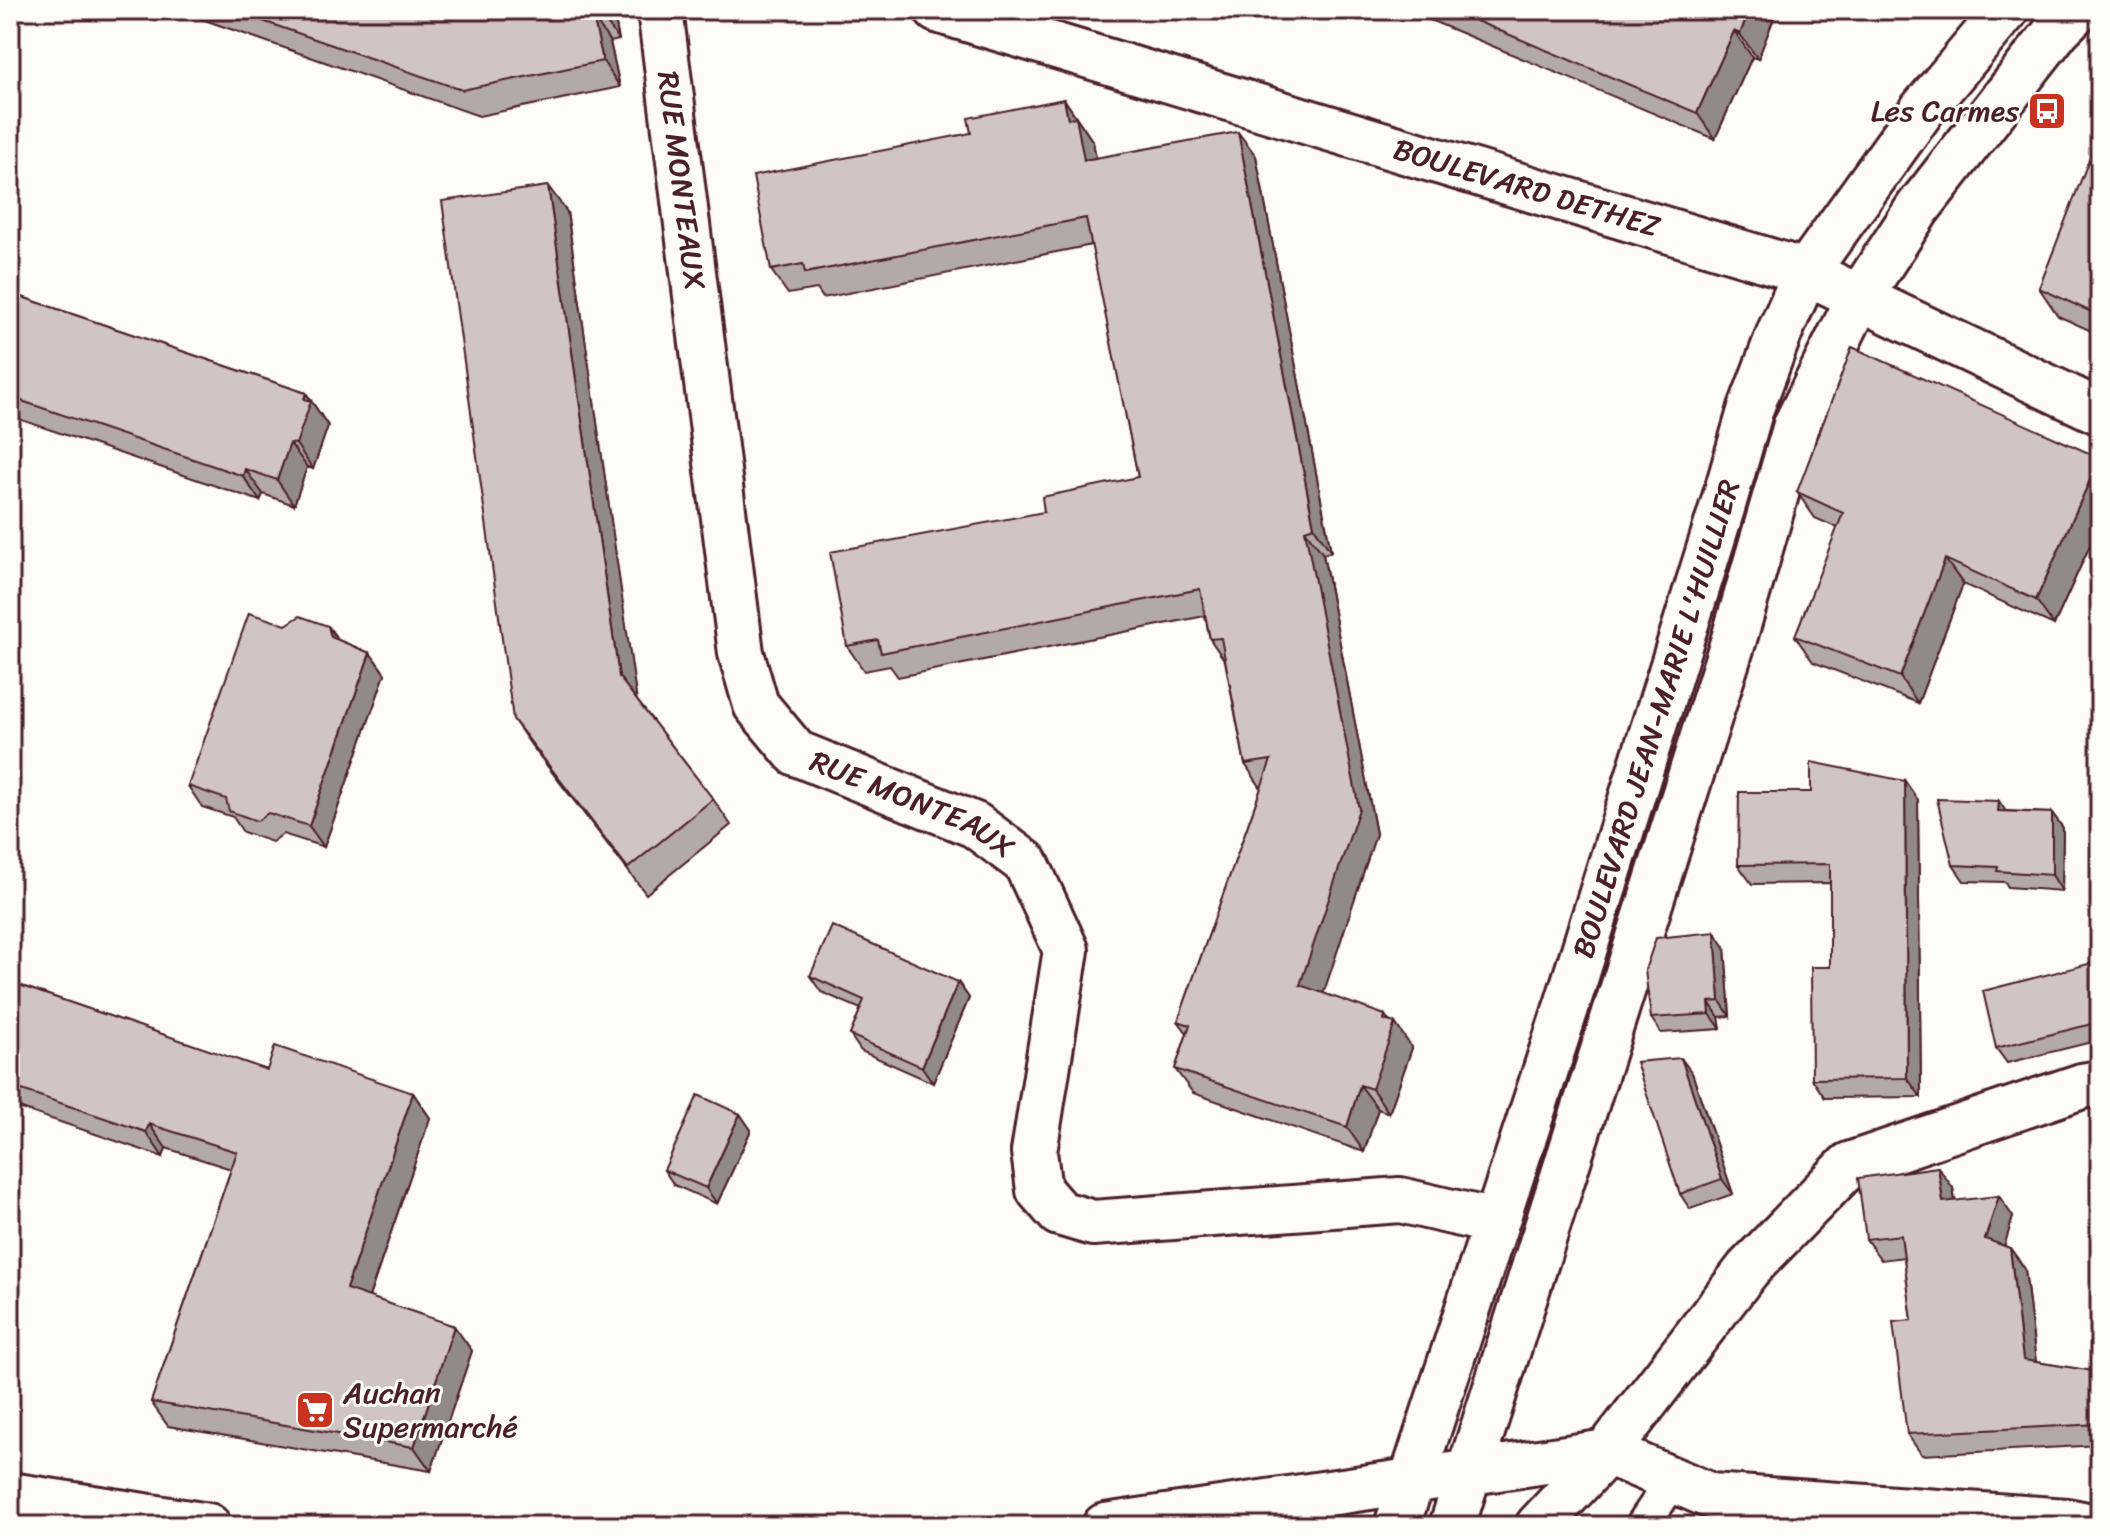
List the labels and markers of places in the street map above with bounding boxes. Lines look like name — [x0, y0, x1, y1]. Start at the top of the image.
place label: Les Carmes — [1871, 84, 2019, 138]
bus stop icon: Les Carmes — [2026, 90, 2068, 132]
place label: Auchan Supermarché — [342, 1366, 518, 1454]
supermarket icon: Auchan Supermarché — [294, 1389, 336, 1431]

